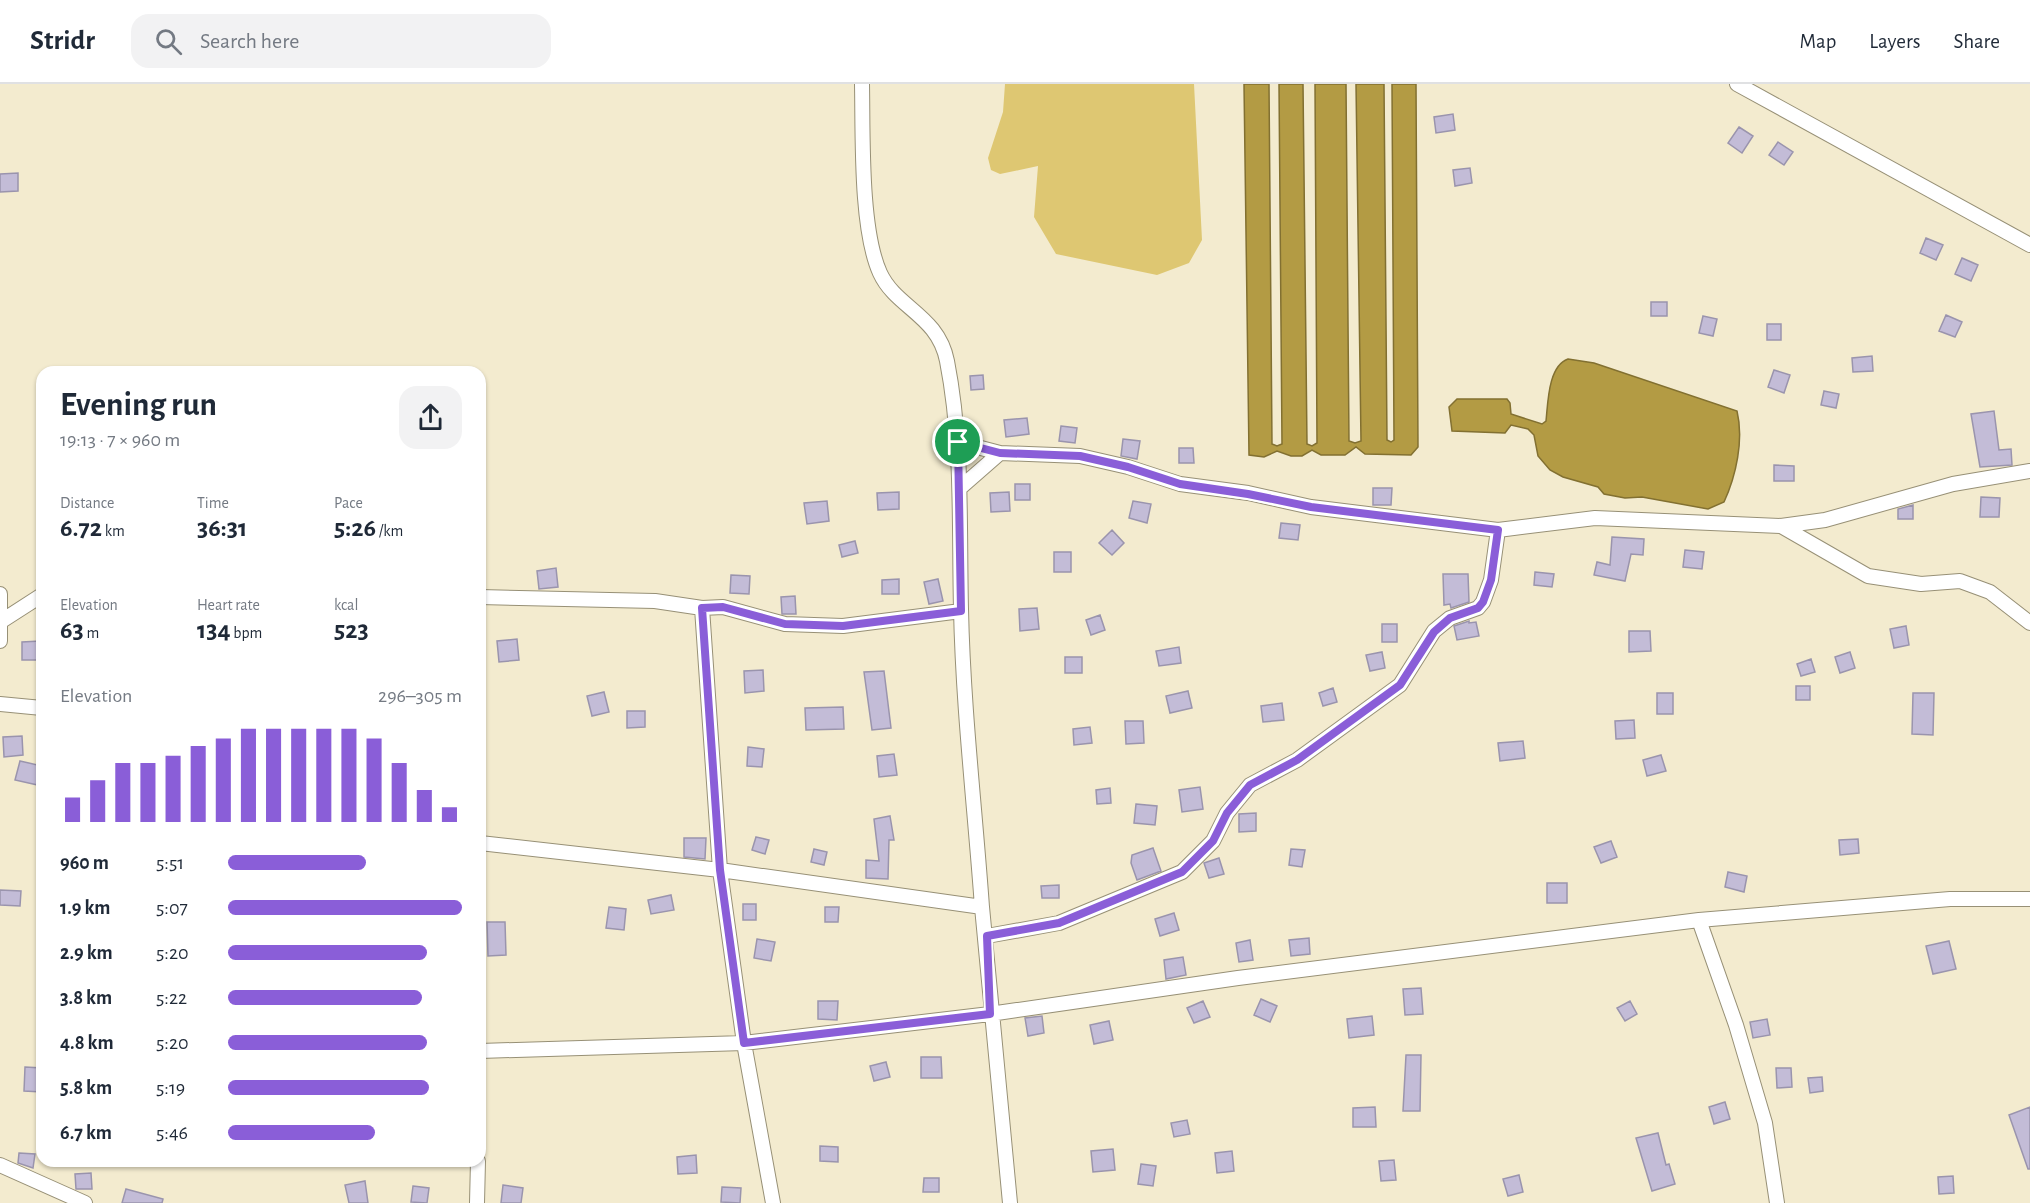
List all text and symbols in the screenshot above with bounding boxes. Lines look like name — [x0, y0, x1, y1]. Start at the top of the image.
search box — [131, 14, 551, 68]
icon: search — [152, 25, 185, 58]
text: Stridr — [30, 27, 95, 55]
text: Search here — [200, 30, 299, 52]
text: Map — [1800, 31, 1836, 52]
text: Layers — [1869, 31, 1920, 52]
text: Share — [1953, 31, 2000, 52]
button: share — [399, 386, 462, 449]
text: Evening run — [60, 389, 217, 422]
pin — [932, 416, 983, 467]
icon: arrive — [941, 425, 974, 458]
text: 19:13 · 7 × 960 m — [60, 430, 180, 450]
text: Distance — [60, 495, 114, 511]
text: Time — [197, 495, 229, 511]
text: Pace — [334, 495, 363, 511]
text: 6.72 — [60, 515, 102, 541]
text: 36:31 — [197, 515, 247, 541]
text: 5:26 — [334, 515, 376, 541]
text: km — [102, 523, 125, 539]
text: /km — [376, 523, 403, 539]
text: Elevation — [60, 597, 118, 613]
text: Heart rate — [197, 597, 260, 613]
text: kcal — [334, 597, 358, 613]
text: 63 — [60, 617, 84, 643]
text: 134 — [197, 617, 231, 643]
text: 523 — [334, 617, 369, 643]
text: m — [84, 625, 99, 641]
text: bpm — [231, 625, 262, 641]
text: Elevation — [60, 686, 132, 706]
text: 296–305 m — [378, 686, 462, 706]
text: 960 m — [60, 853, 109, 873]
text: 5:51 — [156, 853, 184, 873]
text: 1.9 km — [60, 898, 111, 918]
text: 5:07 — [156, 898, 188, 918]
text: 2.9 km — [60, 943, 113, 963]
text: 5:20 — [156, 943, 189, 963]
text: 3.8 km — [60, 988, 112, 1008]
text: 5:22 — [156, 988, 187, 1008]
text: 4.8 km — [60, 1033, 114, 1053]
text: 5:20 — [156, 1033, 189, 1053]
text: 5.8 km — [60, 1078, 112, 1098]
text: 5:19 — [156, 1078, 185, 1098]
text: 6.7 km — [60, 1123, 112, 1143]
text: 5:46 — [156, 1123, 188, 1143]

